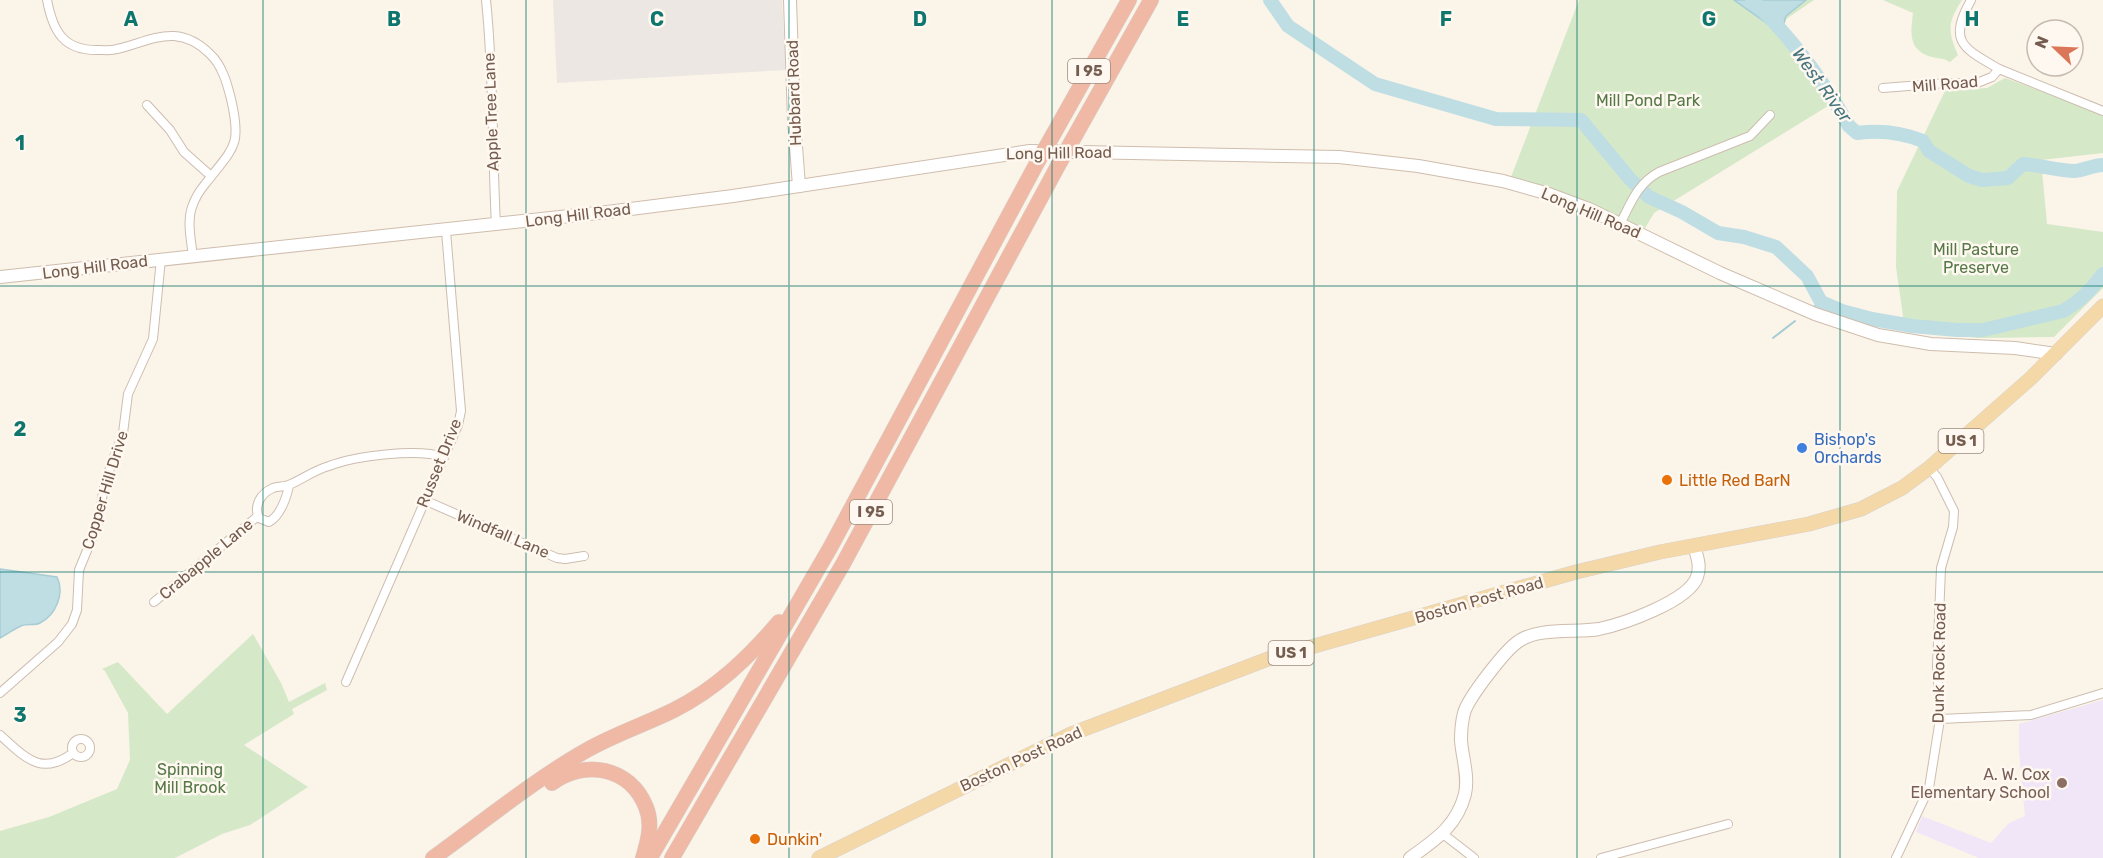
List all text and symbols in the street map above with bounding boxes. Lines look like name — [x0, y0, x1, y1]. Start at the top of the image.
text: A — [124, 7, 139, 31]
text: B — [387, 7, 401, 31]
text: C — [650, 7, 664, 31]
text: D — [913, 7, 927, 31]
text: E — [1177, 7, 1189, 31]
text: F — [1440, 7, 1452, 31]
text: G — [1702, 7, 1716, 31]
text: H — [1965, 7, 1979, 31]
north arrow — [2025, 18, 2085, 78]
text: N — [2031, 33, 2053, 51]
street label: Hubbard Road — [783, 40, 805, 146]
water label: West River — [1787, 43, 1857, 128]
street label: Apple Tree Lane — [479, 52, 503, 171]
road number: I 95 — [1068, 59, 1110, 83]
street label: Mill Road — [1911, 72, 1979, 96]
park label: Mill Pond Park — [1596, 91, 1701, 110]
text: 1 — [15, 131, 25, 155]
street label: Long Hill Road — [1006, 143, 1112, 163]
street label: Long Hill Road — [1538, 184, 1644, 242]
street label: Long Hill Road — [524, 199, 632, 231]
park label: Mill Pasture Preserve — [1933, 240, 2019, 277]
street label: Long Hill Road — [41, 251, 149, 283]
street label: Russet Drive — [413, 416, 465, 510]
text: 2 — [14, 417, 27, 441]
street label: Copper Hill Drive — [78, 428, 132, 552]
road number: US 1 — [1938, 429, 1984, 453]
place label: Bishop's Orchards — [1814, 430, 1882, 467]
marker: Bishop's Orchards — [1795, 441, 1809, 455]
place label: Little Red BarN — [1679, 471, 1791, 490]
marker: Little Red BarN — [1660, 473, 1674, 487]
road number: I 95 — [850, 500, 892, 524]
street label: Windfall Lane — [454, 506, 552, 562]
street label: Crabapple Lane — [155, 514, 257, 604]
street label: Boston Post Road — [1413, 573, 1545, 627]
street label: Dunk Rock Road — [1928, 602, 1950, 724]
road number: US 1 — [1268, 641, 1314, 665]
text: 3 — [13, 703, 27, 727]
street label: Boston Post Road — [957, 722, 1085, 796]
park label: Spinning Mill Brook — [154, 760, 226, 797]
place label: A. W. Cox Elementary School — [1910, 765, 2050, 802]
marker: A. W. Cox Elementary School — [2055, 776, 2069, 790]
place label: Dunkin' — [767, 830, 822, 849]
marker: Dunkin' — [748, 832, 762, 846]

